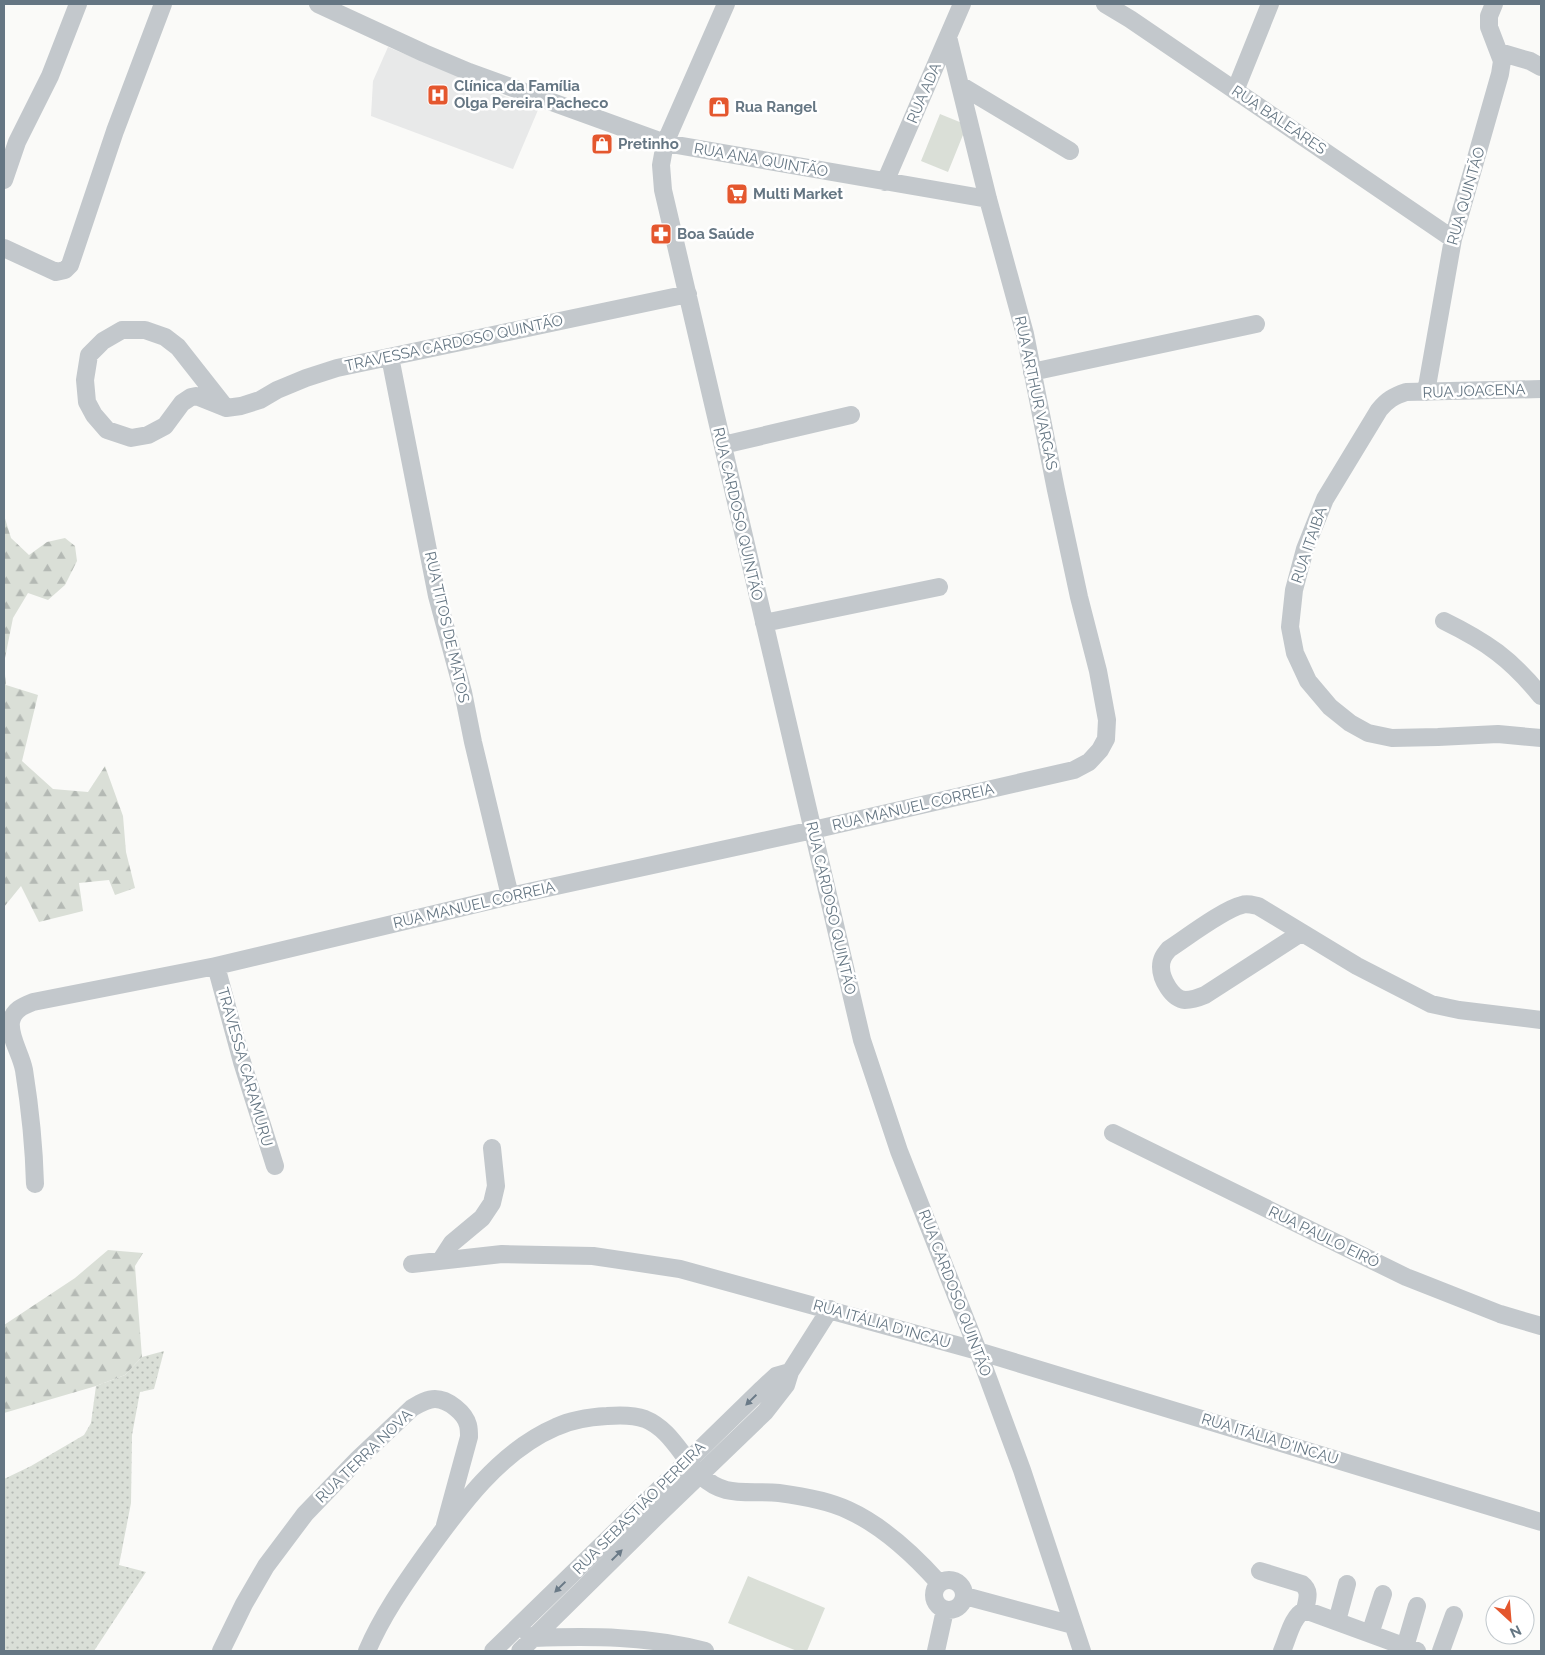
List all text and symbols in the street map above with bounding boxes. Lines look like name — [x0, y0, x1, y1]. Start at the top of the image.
street label: RUA ADA — [903, 60, 945, 126]
place label: Clínica da Família Olga Pereira Pacheco — [454, 77, 608, 112]
street label: RUA BALEARES — [1228, 82, 1330, 158]
hospital icon: Clínica da Família Olga Pereira Pacheco — [426, 83, 450, 107]
shop icon: Rua Rangel — [707, 95, 731, 119]
place label: Rua Rangel — [735, 98, 817, 116]
shop icon: Pretinho — [590, 132, 614, 156]
place label: Pretinho — [618, 135, 679, 153]
street label: RUA ANA QUINTÃO — [692, 139, 830, 181]
street label: RUA QUINTÃO — [1443, 145, 1489, 247]
supermarket icon: Multi Market — [725, 182, 749, 206]
place label: Multi Market — [753, 185, 843, 203]
pharmacy icon: Boa Saúde — [649, 222, 673, 246]
place label: Boa Saúde — [677, 225, 754, 243]
street label: TRAVESSA CARDOSO QUINTÃO — [343, 311, 565, 375]
street label: RUA ARTHUR VARGAS — [1011, 314, 1061, 472]
street label: RUA JOACENA — [1422, 380, 1526, 402]
street label: RUA CARDOSO QUINTÃO — [709, 426, 767, 602]
street label: RUA ITAIBA — [1287, 504, 1331, 586]
street label: RUA TITOS DE MATOS — [421, 550, 473, 704]
street label: RUA MANUEL CORREIA — [830, 780, 996, 834]
street label: RUA CARDOSO QUINTÃO — [802, 820, 860, 996]
street label: RUA MANUEL CORREIA — [391, 878, 557, 932]
street label: TRAVESSA CARAMURU — [214, 985, 276, 1149]
street label: RUA PAULO EIRÓ — [1266, 1202, 1382, 1272]
street label: RUA CARDOSO QUINTÃO — [915, 1207, 995, 1379]
street label: RUA ITÁLIA D'INCAU — [811, 1296, 953, 1352]
one-way arrow — [745, 1394, 757, 1406]
street label: RUA TERRA NOVA — [312, 1405, 416, 1507]
street label: RUA ITÁLIA D'INCAU — [1199, 1410, 1341, 1468]
street label: RUA SEBASTIÃO PEREIRA — [569, 1438, 709, 1578]
one-way arrow — [611, 1550, 623, 1562]
one-way arrow — [554, 1581, 566, 1593]
north arrow — [1485, 1595, 1535, 1645]
text: N — [1507, 1622, 1524, 1641]

